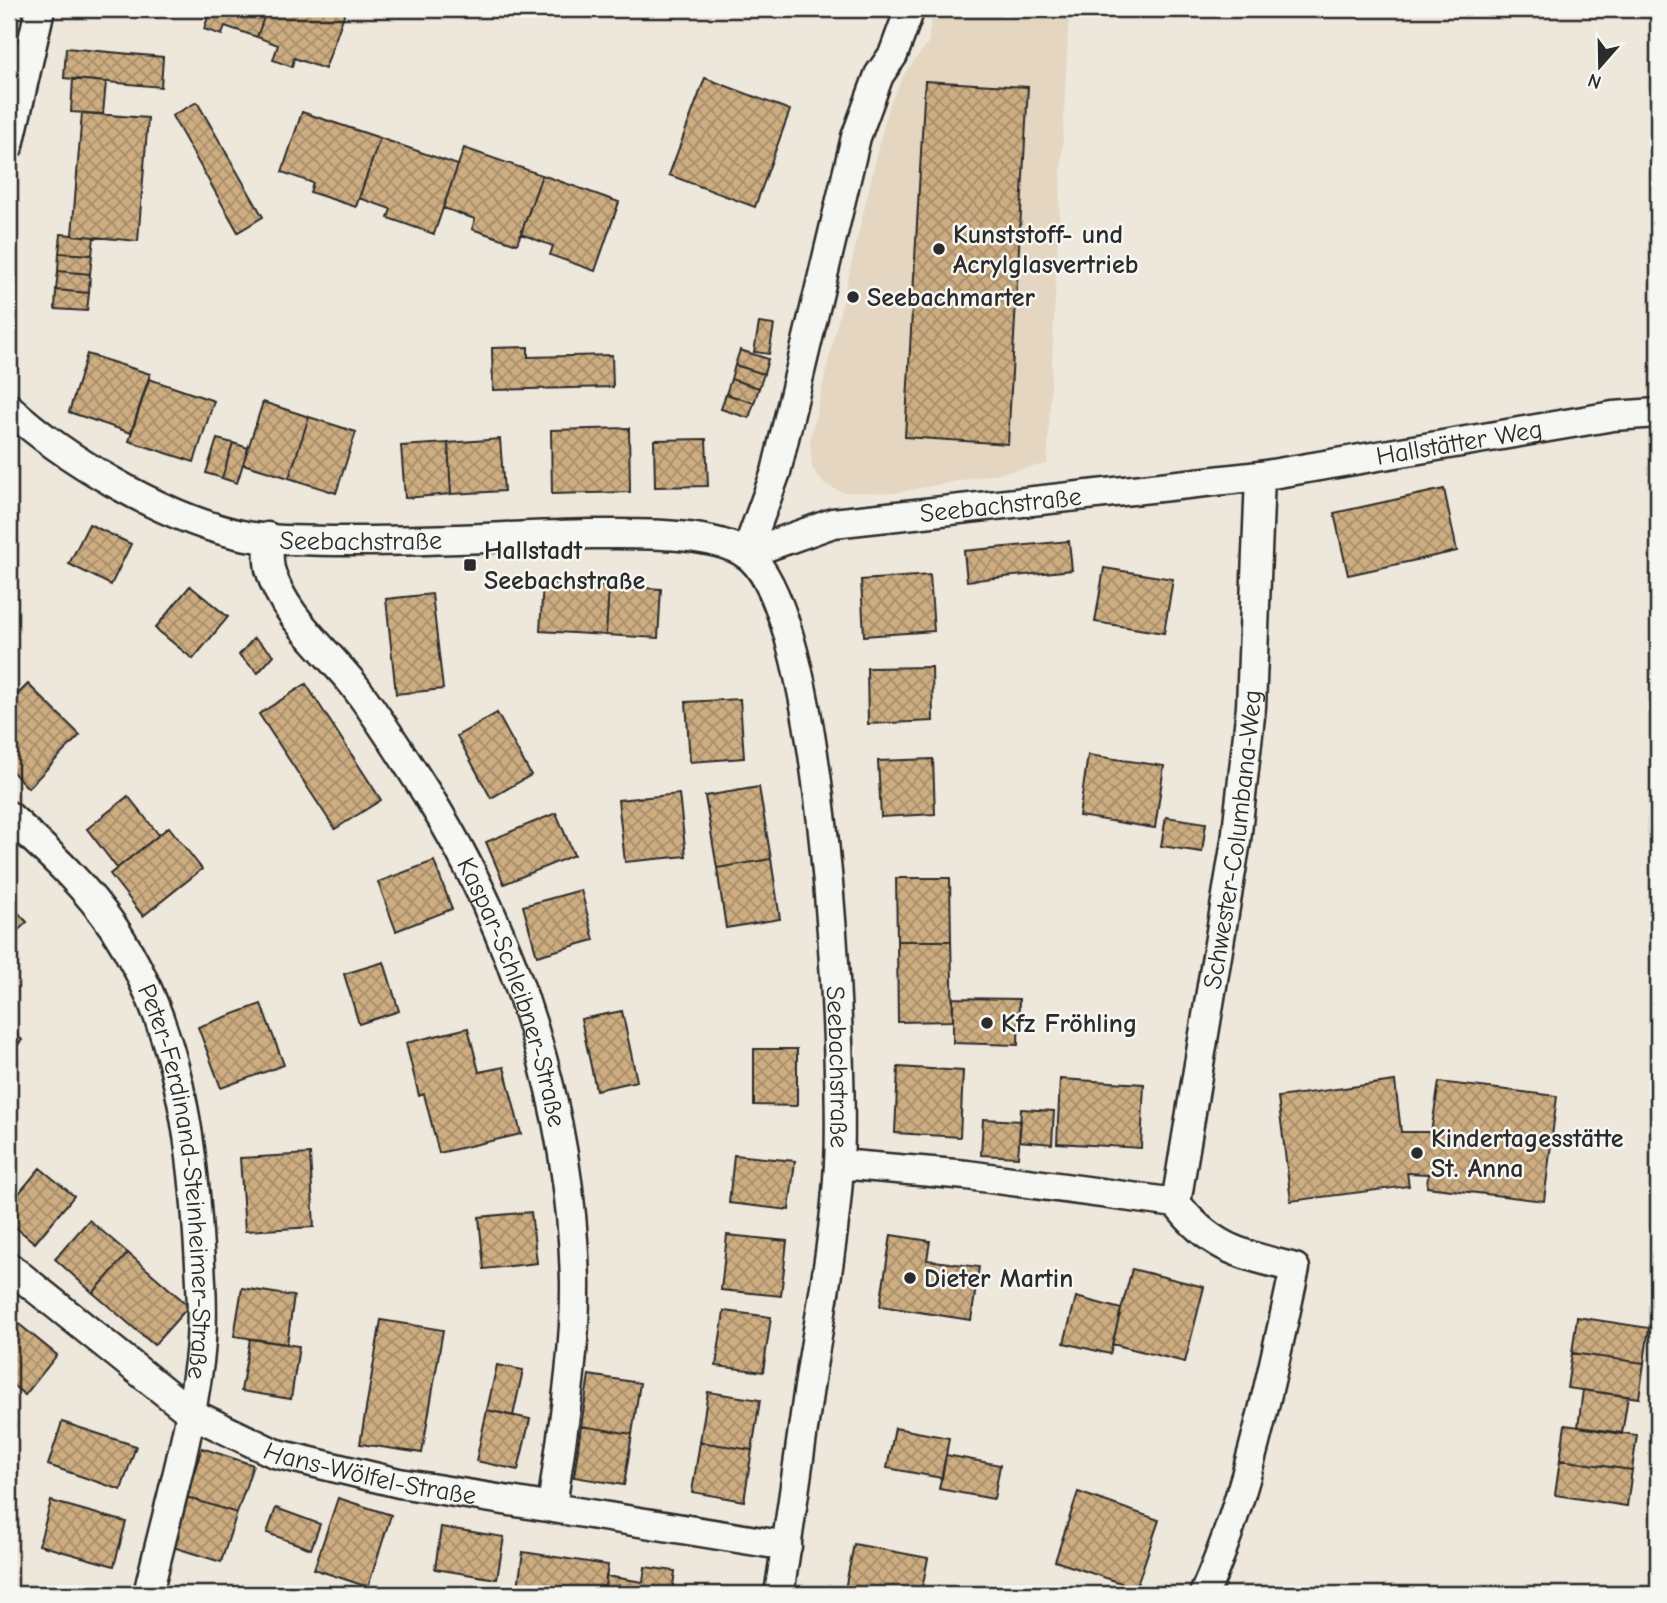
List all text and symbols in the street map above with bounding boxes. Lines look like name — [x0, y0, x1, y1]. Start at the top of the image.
north arrow — [1566, 32, 1636, 102]
text: N — [1585, 69, 1604, 93]
place label: Kunststoff- und Acrylglasvertrieb — [953, 220, 1138, 280]
marker: Kunststoff- und Acrylglasvertrieb — [931, 241, 947, 257]
place label: Seebachmarter — [867, 283, 1036, 313]
marker: Seebachmarter — [845, 289, 861, 305]
street label: Hallstätter Weg — [1374, 414, 1545, 472]
street label: Seebachstraße — [918, 482, 1083, 529]
street label: Seebachstraße — [279, 526, 443, 557]
place label: Hallstadt Seebachstraße — [484, 536, 645, 596]
marker: Hallstadt Seebachstraße — [462, 557, 478, 573]
street label: Schwester-Columbana-Weg — [1198, 689, 1268, 992]
street label: Kaspar-Schleibner-Straße — [450, 853, 572, 1130]
street label: Peter-Ferdinand-Steinheimer-Straße — [131, 980, 216, 1381]
street label: Seebachstraße — [819, 985, 854, 1148]
place label: Kfz Fröhling — [1001, 1009, 1137, 1039]
marker: Kfz Fröhling — [979, 1015, 995, 1031]
place label: Kindertagesstätte St. Anna — [1431, 1124, 1624, 1184]
marker: Kindertagesstätte St. Anna — [1409, 1145, 1425, 1161]
place label: Dieter Martin — [924, 1264, 1073, 1294]
marker: Dieter Martin — [902, 1270, 918, 1286]
street label: Hans-Wölfel-Straße — [258, 1436, 478, 1511]

